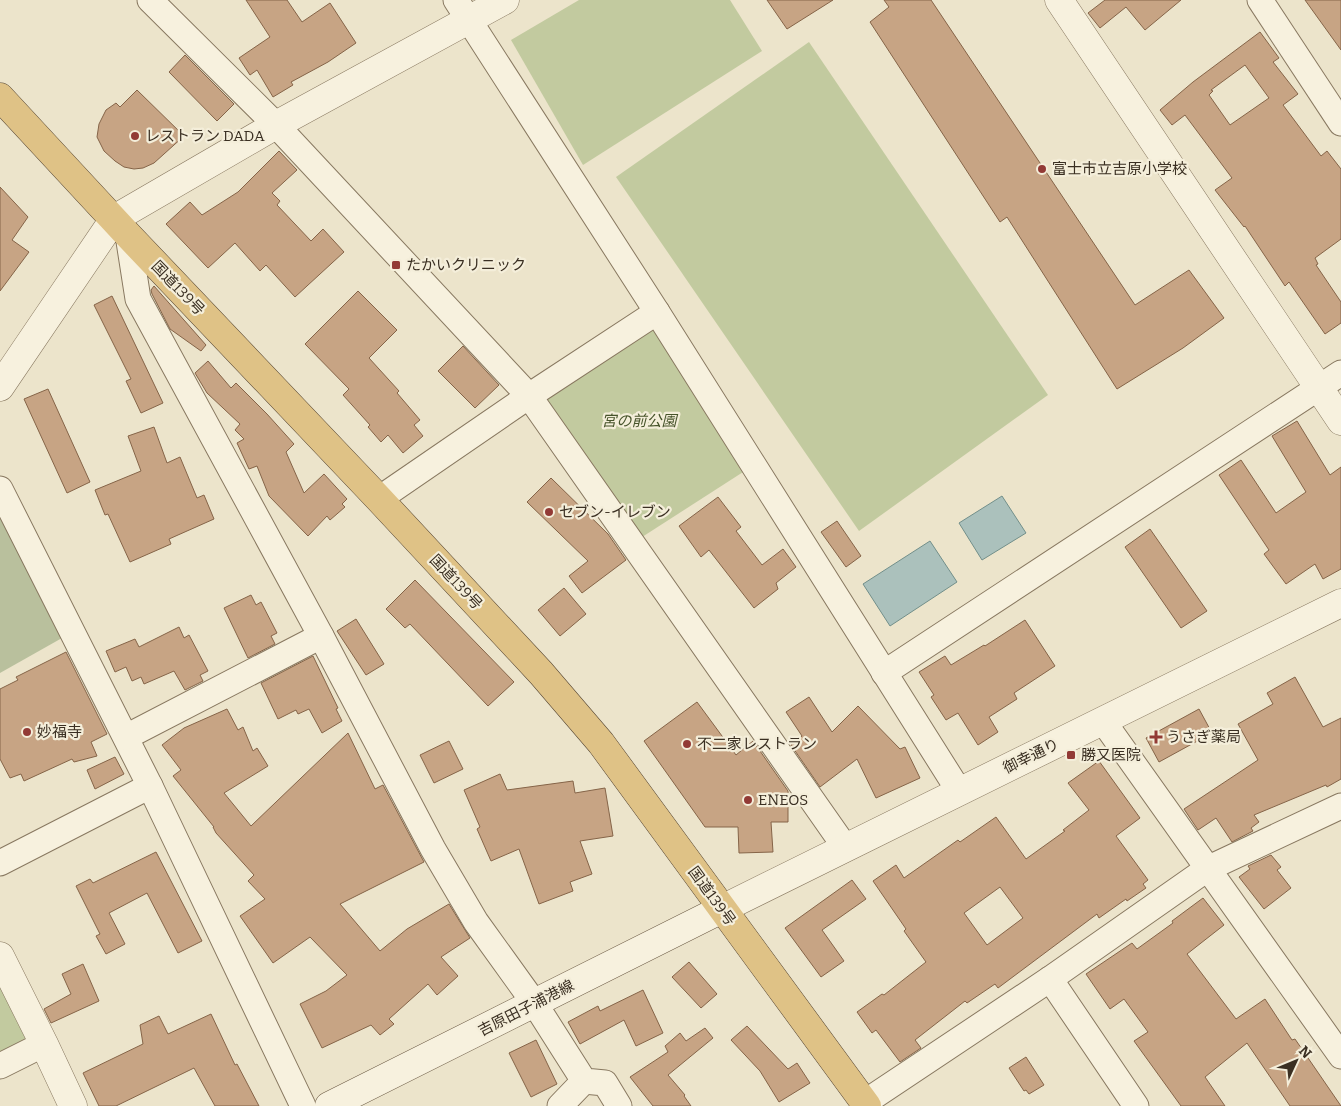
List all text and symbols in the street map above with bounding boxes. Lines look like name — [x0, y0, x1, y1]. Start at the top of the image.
place label: レストラン DADA — [145, 127, 265, 145]
marker: レストラン DADA — [129, 130, 141, 142]
place label: 富士市立吉原小学校 — [1052, 160, 1187, 178]
marker: 富士市立吉原小学校 — [1036, 163, 1048, 175]
place label: たかいクリニック — [406, 256, 526, 274]
street label: 国道139号 — [148, 257, 208, 319]
marker: たかいクリニック — [390, 259, 402, 271]
park label: 宮の前公園 — [601, 412, 678, 430]
place label: セブン-イレブン — [559, 503, 671, 521]
marker: セブン-イレブン — [543, 506, 555, 518]
street label: 国道139号 — [426, 551, 486, 613]
place label: 妙福寺 — [37, 723, 82, 741]
marker: 妙福寺 — [21, 726, 33, 738]
place label: うさぎ薬局 — [1166, 728, 1241, 746]
marker: うさぎ薬局 — [1150, 731, 1162, 743]
place label: 不二家レストラン — [697, 735, 817, 753]
street label: 御幸通り — [1000, 735, 1062, 777]
marker: 不二家レストラン — [681, 738, 693, 750]
place label: 勝又医院 — [1081, 746, 1141, 764]
marker: 勝又医院 — [1065, 749, 1077, 761]
place label: ENEOS — [758, 791, 808, 809]
marker: ENEOS — [742, 794, 754, 806]
street label: 国道139号 — [685, 863, 739, 929]
street label: 吉原田子浦港線 — [475, 976, 577, 1040]
north arrow — [1271, 1036, 1321, 1086]
text: N — [1295, 1043, 1315, 1062]

